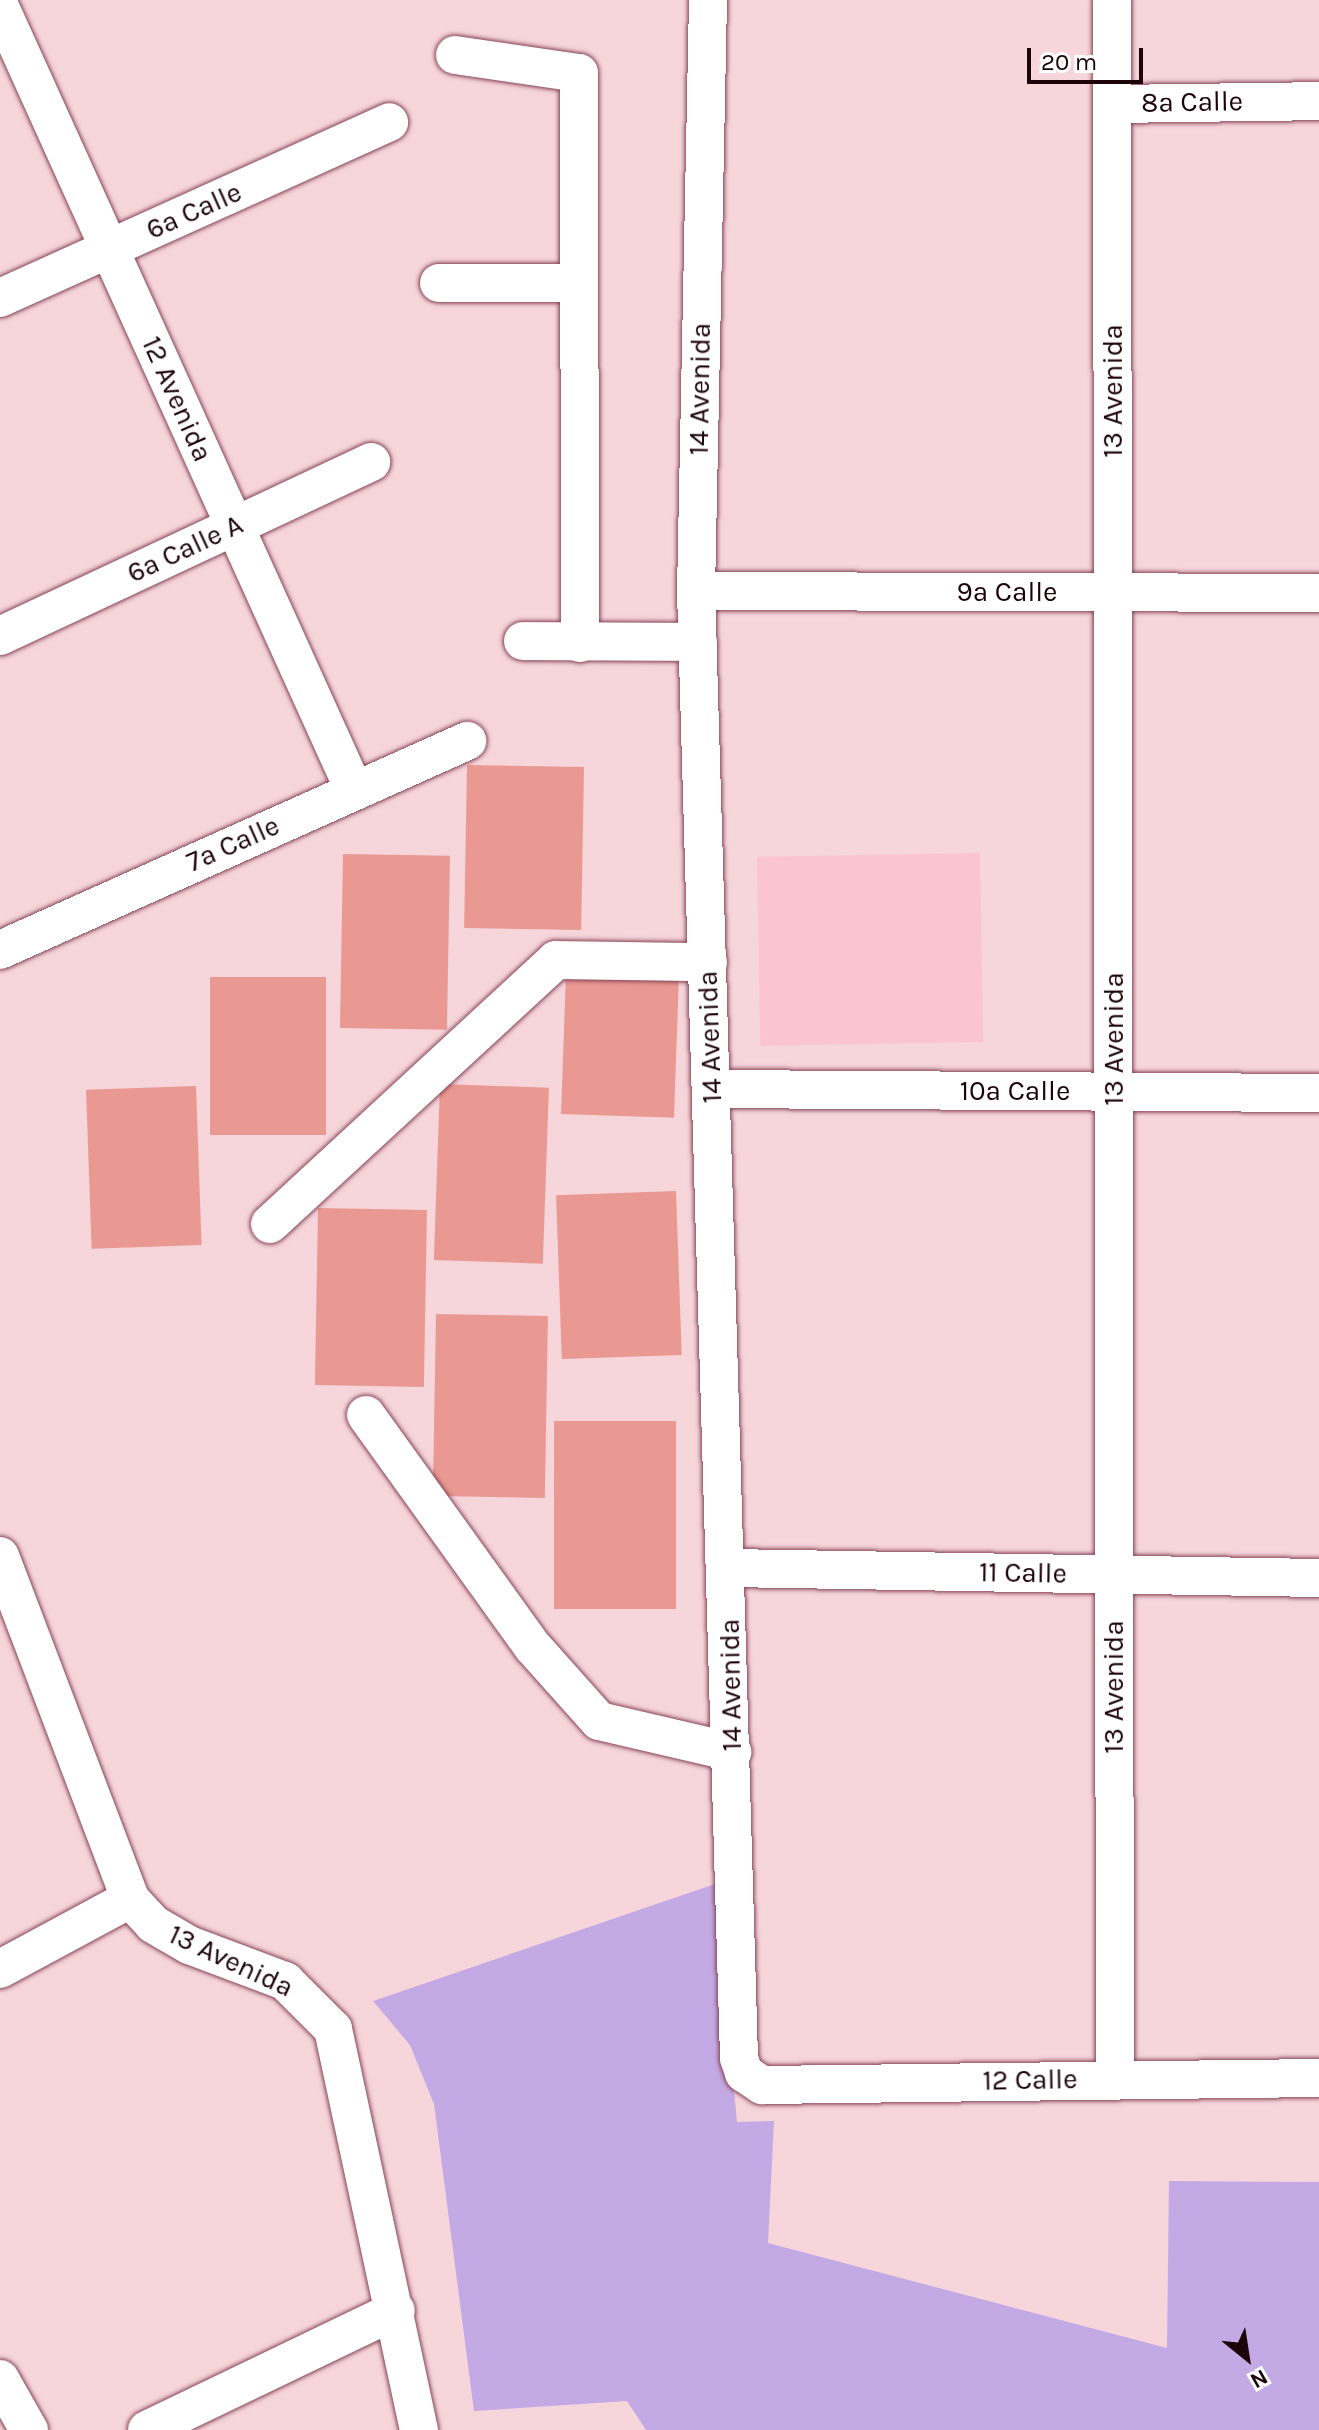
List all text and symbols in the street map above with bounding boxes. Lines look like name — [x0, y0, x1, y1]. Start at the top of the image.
scale bar — [1031, 32, 1147, 82]
text: 20 m — [1041, 48, 1097, 76]
street label: 8a Calle — [1141, 84, 1243, 120]
street label: 6a Calle — [141, 175, 247, 247]
street label: 14 Avenida — [682, 322, 718, 456]
street label: 13 Avenida — [1096, 324, 1130, 458]
street label: 12 Avenida — [135, 331, 219, 467]
street label: 6a Calle A — [122, 508, 248, 590]
street label: 9a Calle — [957, 575, 1057, 609]
street label: 7a Calle — [181, 809, 285, 879]
street label: 14 Avenida — [691, 970, 729, 1104]
street label: 13 Avenida — [1097, 972, 1131, 1106]
street label: 10a Calle — [960, 1074, 1070, 1108]
street label: 11 Calle — [979, 1555, 1067, 1591]
street label: 14 Avenida — [713, 1618, 749, 1752]
street label: 13 Avenida — [1097, 1620, 1131, 1754]
street label: 13 Avenida — [163, 1918, 299, 2004]
street label: 12 Calle — [982, 2062, 1078, 2098]
north arrow — [1207, 2318, 1287, 2398]
text: N — [1246, 2364, 1272, 2394]

